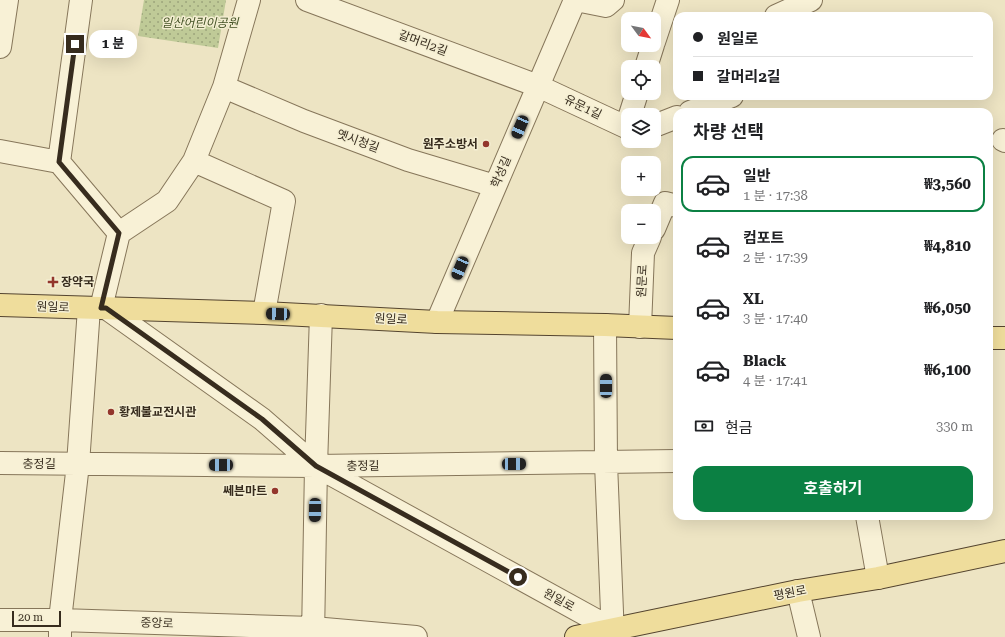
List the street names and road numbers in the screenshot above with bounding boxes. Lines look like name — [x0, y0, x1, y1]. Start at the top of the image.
street label: 갈머리2길 — [397, 28, 449, 58]
street label: 유문1길 — [562, 92, 604, 122]
street label: 옛시청길 — [335, 127, 381, 155]
street label: 학성길 — [488, 154, 514, 190]
street label: 원문로 — [634, 264, 650, 298]
street label: 원일로 — [36, 299, 70, 315]
street label: 원일로 — [374, 311, 408, 327]
street label: 충정길 — [22, 457, 56, 471]
street label: 충정길 — [346, 459, 380, 473]
street label: 평원로 — [772, 583, 808, 603]
street label: 원일로 — [541, 586, 577, 614]
street label: 중앙로 — [140, 615, 174, 631]

